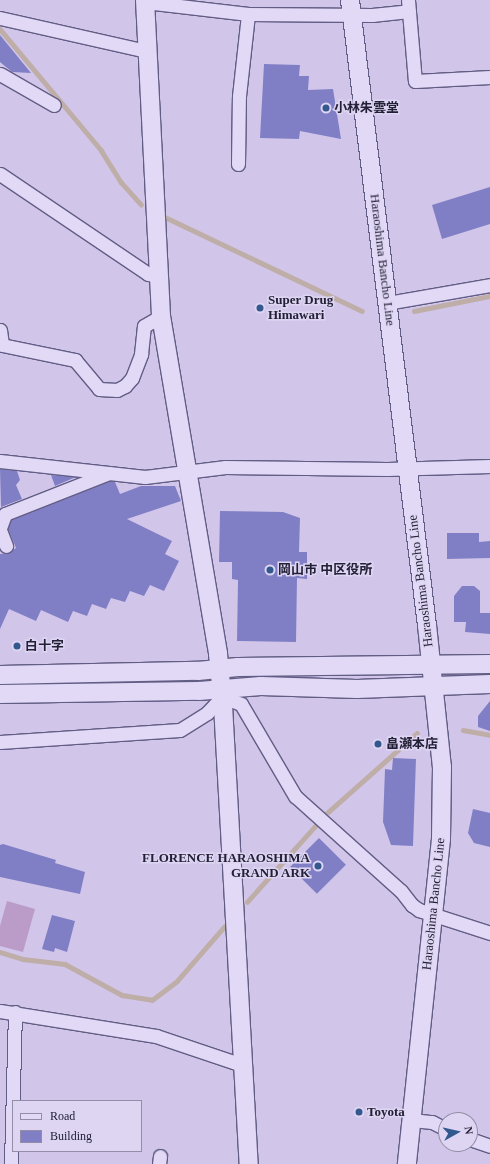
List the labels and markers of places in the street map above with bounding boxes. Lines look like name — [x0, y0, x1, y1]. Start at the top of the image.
place label: 小林朱雲堂 — [334, 100, 399, 116]
marker: 小林朱雲堂 — [321, 103, 331, 113]
place label: Super Drug Himawari — [268, 293, 333, 324]
marker: Super Drug Himawari — [255, 303, 265, 313]
place label: 岡山市 中区役所 — [278, 562, 372, 578]
marker: 岡山市 中区役所 — [265, 565, 275, 575]
place label: 白十字 — [25, 638, 64, 654]
marker: 白十字 — [12, 641, 22, 651]
place label: 畠瀬本店 — [386, 736, 438, 752]
marker: 畠瀬本店 — [373, 739, 383, 749]
place label: FLORENCE HARAOSHIMA GRAND ARK — [142, 851, 310, 882]
marker: FLORENCE HARAOSHIMA GRAND ARK — [313, 861, 323, 871]
place label: Toyota — [367, 1104, 405, 1120]
marker: Toyota — [354, 1107, 364, 1117]

